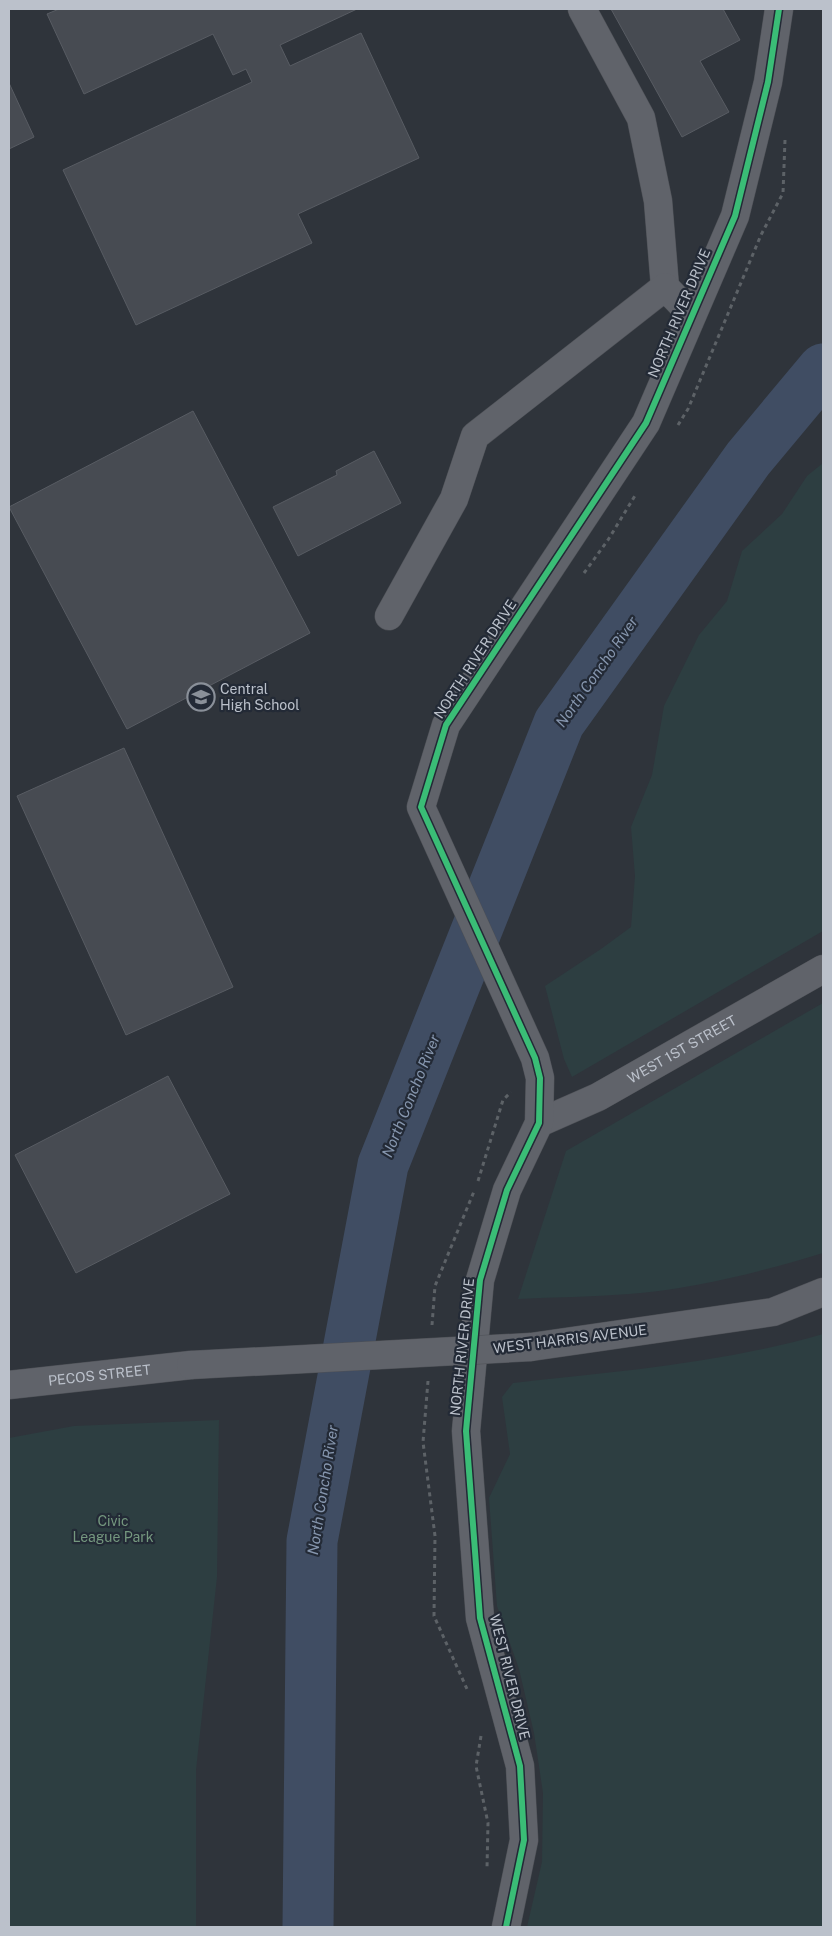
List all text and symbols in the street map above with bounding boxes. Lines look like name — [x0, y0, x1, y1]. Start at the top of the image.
street label: NORTH RIVER DRIVE — [645, 246, 713, 380]
street label: NORTH RIVER DRIVE — [431, 597, 519, 721]
water label: North Concho River — [552, 613, 641, 730]
place label: Central High School — [220, 681, 299, 713]
school or university icon: Central High School — [186, 682, 216, 712]
street label: WEST 1ST STREET — [625, 1012, 739, 1087]
water label: North Concho River — [378, 1032, 443, 1160]
street label: NORTH RIVER DRIVE — [447, 1277, 477, 1417]
street label: WEST HARRIS AVENUE — [492, 1322, 648, 1356]
street label: PECOS STREET — [47, 1361, 152, 1389]
water label: North Concho River — [304, 1424, 341, 1556]
park label: Civic League Park — [72, 1513, 154, 1545]
street label: WEST RIVER DRIVE — [487, 1613, 533, 1741]

